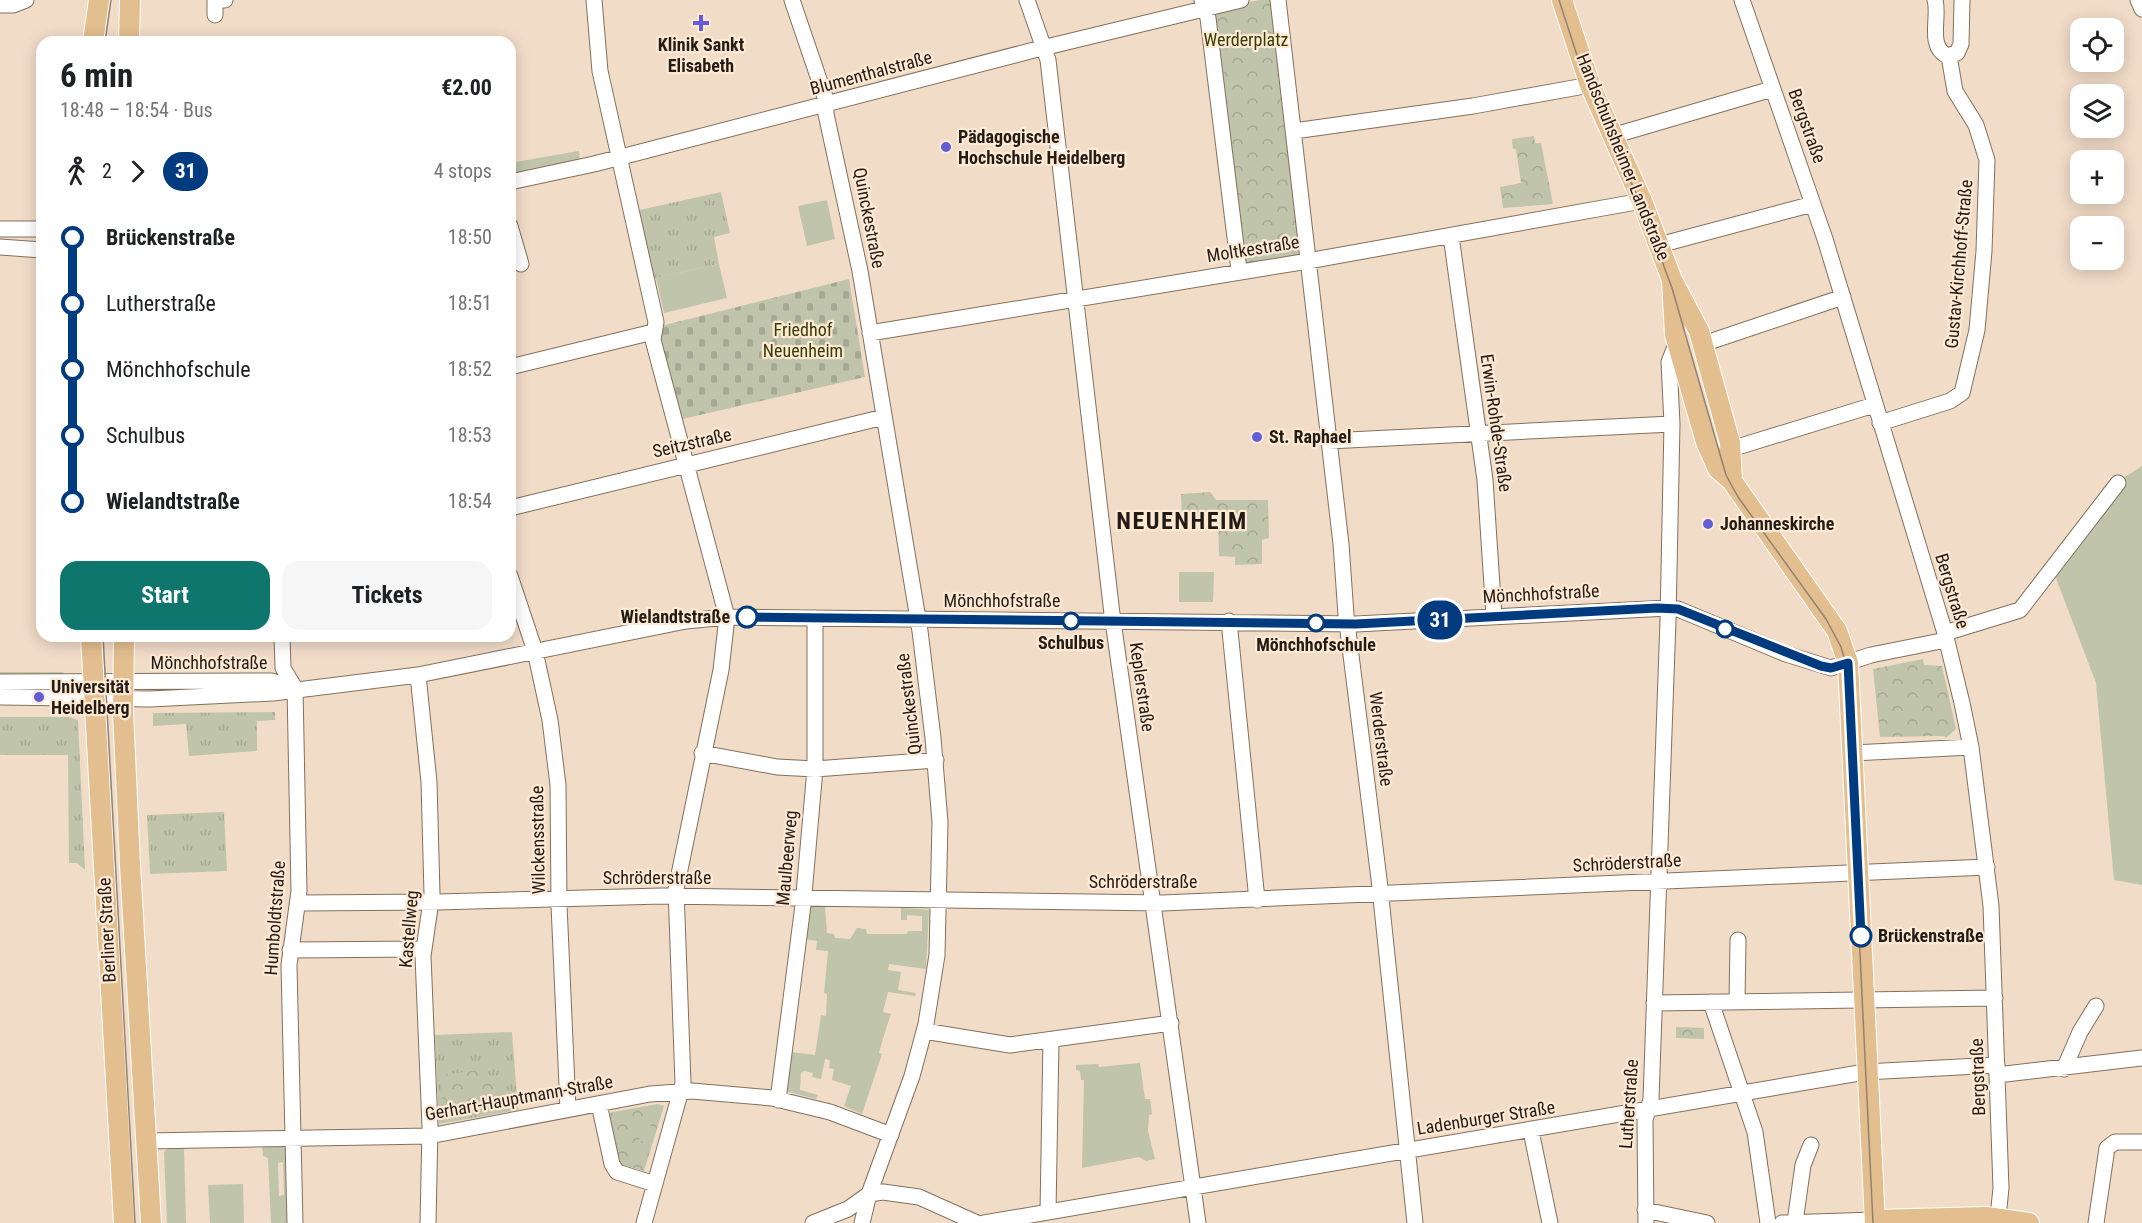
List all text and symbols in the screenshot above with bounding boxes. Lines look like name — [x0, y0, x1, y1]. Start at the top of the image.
marker: Klinik Sankt Elisabeth — [692, 14, 710, 32]
map controls — [2070, 18, 2124, 270]
button: locate — [2070, 18, 2124, 72]
park label: Werderplatz — [1204, 29, 1289, 50]
place label: Klinik Sankt Elisabeth — [658, 34, 745, 76]
street label: Blumenthalstraße — [808, 46, 934, 99]
street label: Handschuhsheimer Landstraße — [1572, 50, 1675, 263]
text: 6 min — [60, 56, 133, 95]
text: €2.00 — [441, 75, 492, 100]
button: layers — [2070, 84, 2124, 138]
street label: Bergstraße — [1784, 86, 1831, 166]
text: 18:48 – 18:54 · Bus — [60, 98, 213, 122]
place label: Pädagogische Hochschule Heidelberg — [958, 126, 1125, 168]
marker: Pädagogische Hochschule Heidelberg — [939, 140, 953, 154]
button: + — [2070, 150, 2124, 204]
icon: walk — [60, 155, 93, 188]
icon: forward — [121, 155, 154, 188]
text: 2 — [102, 159, 112, 183]
text: 31 — [175, 159, 196, 183]
text: 4 stops — [434, 159, 492, 183]
street label: Quinckestraße — [849, 166, 890, 270]
street label: Gustav-Kirchhoff-Straße — [1941, 179, 1976, 349]
button: − — [2070, 216, 2124, 270]
text: Brückenstraße — [106, 225, 235, 250]
text: 18:50 — [448, 225, 492, 249]
street label: Moltkestraße — [1205, 231, 1301, 266]
text: Lutherstraße — [106, 291, 216, 316]
text: 18:51 — [448, 291, 492, 315]
park label: Friedhof Neuenheim — [763, 319, 843, 361]
street label: Erwin-Rohde-Straße — [1476, 353, 1517, 493]
text: Mönchhofschule — [106, 357, 251, 382]
text: 18:52 — [448, 357, 492, 381]
text: Schulbus — [106, 423, 185, 448]
text: 18:53 — [448, 423, 492, 447]
street label: Seitzstraße — [650, 423, 733, 462]
place label: St. Raphael — [1269, 426, 1351, 447]
marker: St. Raphael — [1250, 430, 1264, 444]
text: Wielandtstraße — [106, 489, 240, 514]
text: 18:54 — [448, 489, 492, 513]
district label: NEUENHEIM — [1116, 507, 1248, 535]
place label: Johanneskirche — [1720, 513, 1835, 534]
marker: Johanneskirche — [1701, 517, 1715, 531]
street label: Bergstraße — [1931, 551, 1974, 631]
button: Start — [60, 561, 270, 630]
button: Tickets — [282, 561, 492, 630]
street label: Mönchhofstraße — [1482, 580, 1600, 607]
street label: Mönchhofstraße — [944, 590, 1060, 611]
line badge: 31 — [1413, 600, 1467, 640]
place label: Wielandtstraße — [621, 606, 730, 627]
marker: Wielandtstraße — [736, 606, 758, 628]
text: 31 — [1429, 608, 1451, 632]
marker: Schulbus — [1062, 612, 1080, 630]
marker: Mönchhofschule — [1307, 614, 1325, 632]
unlabelled marker — [1716, 620, 1734, 638]
place label: Schulbus — [1038, 632, 1104, 653]
place label: Mönchhofschule — [1256, 634, 1376, 655]
street label: Keplerstraße — [1126, 641, 1159, 733]
street label: Mönchhofstraße — [151, 652, 267, 673]
street label: Quinckestraße — [892, 652, 925, 756]
place label: Universität Heidelberg — [51, 676, 130, 718]
marker: Universität Heidelberg — [32, 690, 46, 704]
street label: Werderstraße — [1365, 690, 1398, 787]
street label: Wilckensstraße — [526, 785, 549, 895]
street label: Maulbeerweg — [772, 809, 801, 906]
street label: Schröderstraße — [1572, 849, 1682, 876]
street label: Humboldtstraße — [260, 860, 289, 976]
street label: Schröderstraße — [603, 867, 711, 888]
street label: Schröderstraße — [1089, 871, 1197, 892]
street label: Berliner Straße — [93, 877, 120, 983]
street label: Kastellweg — [395, 889, 422, 969]
marker: Brückenstraße — [1850, 925, 1872, 947]
place label: Brückenstraße — [1878, 925, 1984, 946]
street label: Bergstraße — [1966, 1038, 1989, 1116]
street label: Lutherstraße — [1615, 1058, 1642, 1150]
street label: Gerhart-Hauptmann-Straße — [423, 1071, 615, 1124]
street label: Ladenburger Straße — [1415, 1096, 1556, 1139]

